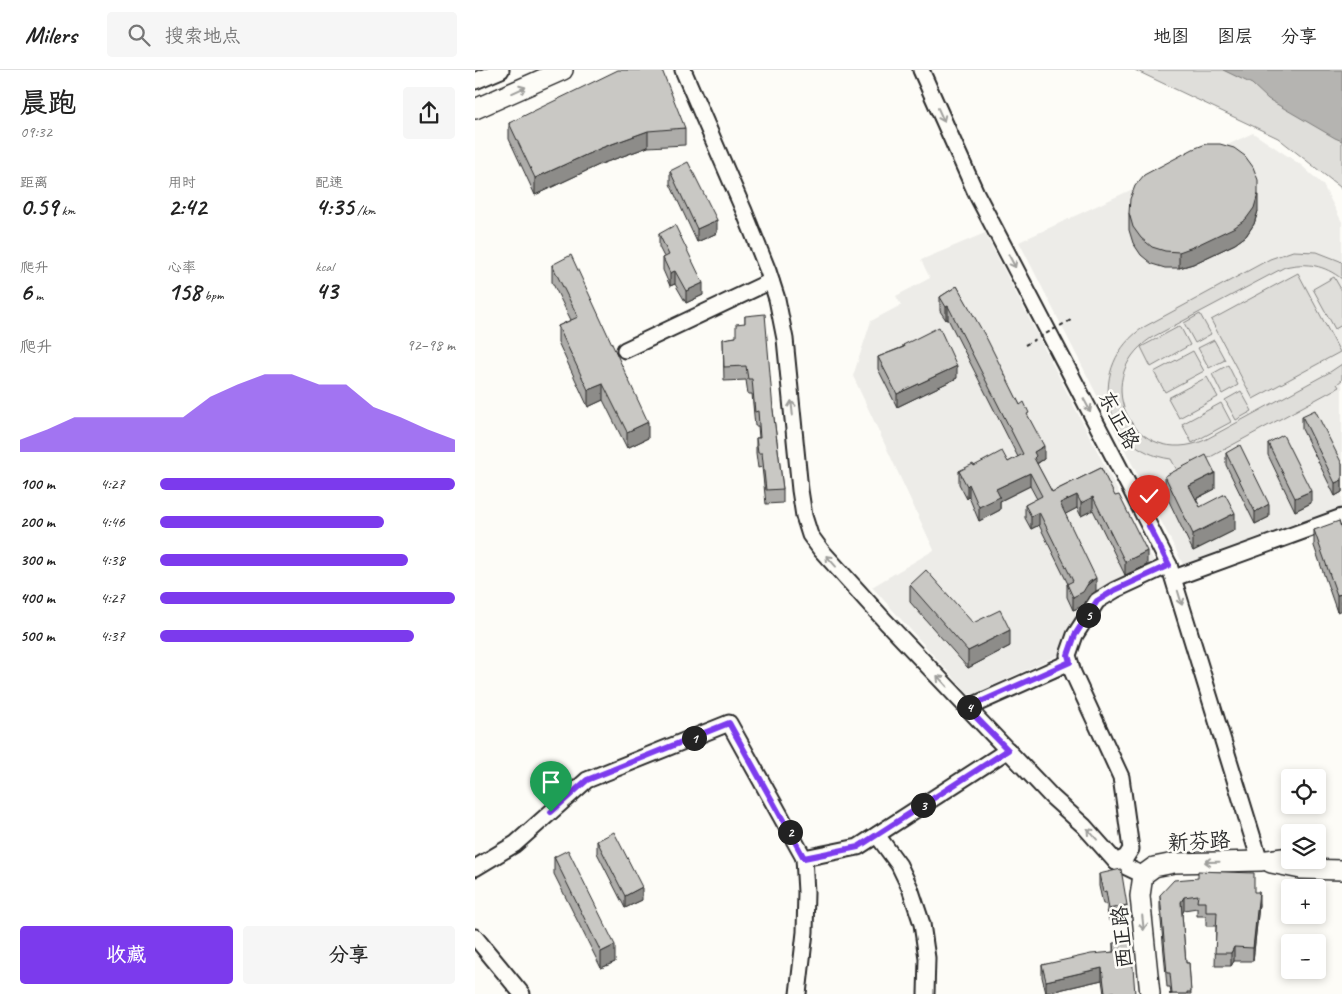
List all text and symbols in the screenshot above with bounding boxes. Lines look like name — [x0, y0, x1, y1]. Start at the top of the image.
search box — [107, 12, 457, 57]
text: Milers — [25, 20, 77, 50]
icon: search — [125, 21, 153, 49]
text: 搜索地点 — [165, 24, 241, 48]
text: 地图 — [1153, 25, 1189, 47]
text: 图层 — [1217, 25, 1253, 47]
text: 分享 — [1281, 25, 1317, 47]
one-way arrow — [511, 84, 526, 94]
text: 晨跑 — [20, 85, 76, 120]
button: share — [403, 87, 455, 139]
one-way arrow — [937, 107, 946, 122]
text: 09:32 — [20, 122, 52, 142]
text: 距离 — [20, 174, 48, 191]
text: 用时 — [168, 174, 196, 191]
text: 配速 — [315, 174, 343, 191]
text: 0.59 — [20, 191, 58, 223]
text: 2:42 — [168, 191, 206, 223]
text: 4:35 — [315, 191, 354, 223]
text: km — [58, 202, 75, 219]
text: /km — [354, 202, 375, 219]
one-way arrow — [1007, 253, 1017, 268]
text: kcal — [315, 258, 334, 275]
text: 爬升 — [20, 259, 48, 276]
text: 心率 — [168, 259, 196, 276]
text: 43 — [315, 275, 338, 307]
text: 6 — [20, 276, 32, 308]
text: 158 — [168, 276, 201, 308]
text: m — [32, 287, 43, 304]
text: bpm — [201, 287, 224, 304]
text: 92–98 m — [406, 335, 455, 355]
text: 爬升 — [20, 337, 52, 357]
street label: 东正路 — [1093, 386, 1145, 454]
one-way arrow — [1083, 397, 1092, 412]
one-way arrow — [787, 400, 797, 416]
text: 100 m — [20, 474, 55, 494]
text: 4:27 — [100, 474, 125, 494]
pin — [1128, 475, 1170, 526]
icon: check — [1135, 482, 1163, 510]
text: 200 m — [20, 512, 55, 532]
text: 4:46 — [100, 512, 125, 532]
text: 300 m — [20, 550, 55, 570]
text: 4:38 — [100, 550, 125, 570]
one-way arrow — [825, 555, 837, 568]
text: 400 m — [20, 588, 55, 608]
text: 4:27 — [100, 588, 125, 608]
one-way arrow — [1176, 590, 1186, 606]
pin: 5 — [1075, 602, 1101, 628]
text: 5 — [1085, 607, 1092, 624]
text: 500 m — [20, 626, 54, 646]
text: 4:37 — [100, 626, 125, 646]
one-way arrow — [936, 674, 947, 687]
pin: 4 — [957, 694, 981, 720]
text: 4 — [966, 699, 973, 716]
pin: 1 — [681, 726, 707, 750]
text: 1 — [691, 730, 698, 747]
pin — [530, 761, 572, 812]
icon: arrive — [537, 768, 565, 796]
map controls — [1281, 769, 1326, 979]
button: locate — [1281, 769, 1326, 814]
pin: 3 — [911, 792, 935, 818]
text: 3 — [920, 797, 927, 814]
pin: 2 — [777, 820, 803, 844]
text: 2 — [787, 824, 794, 841]
button: layers — [1281, 824, 1326, 869]
street label: 新芬路 — [1167, 826, 1231, 856]
one-way arrow — [1086, 828, 1098, 841]
one-way arrow — [1204, 857, 1220, 867]
button: + — [1281, 879, 1326, 924]
street label: 西正路 — [1106, 904, 1138, 970]
one-way arrow — [1138, 915, 1148, 931]
button: 收藏 — [20, 926, 233, 984]
button: 分享 — [243, 926, 455, 984]
button: − — [1281, 934, 1326, 979]

